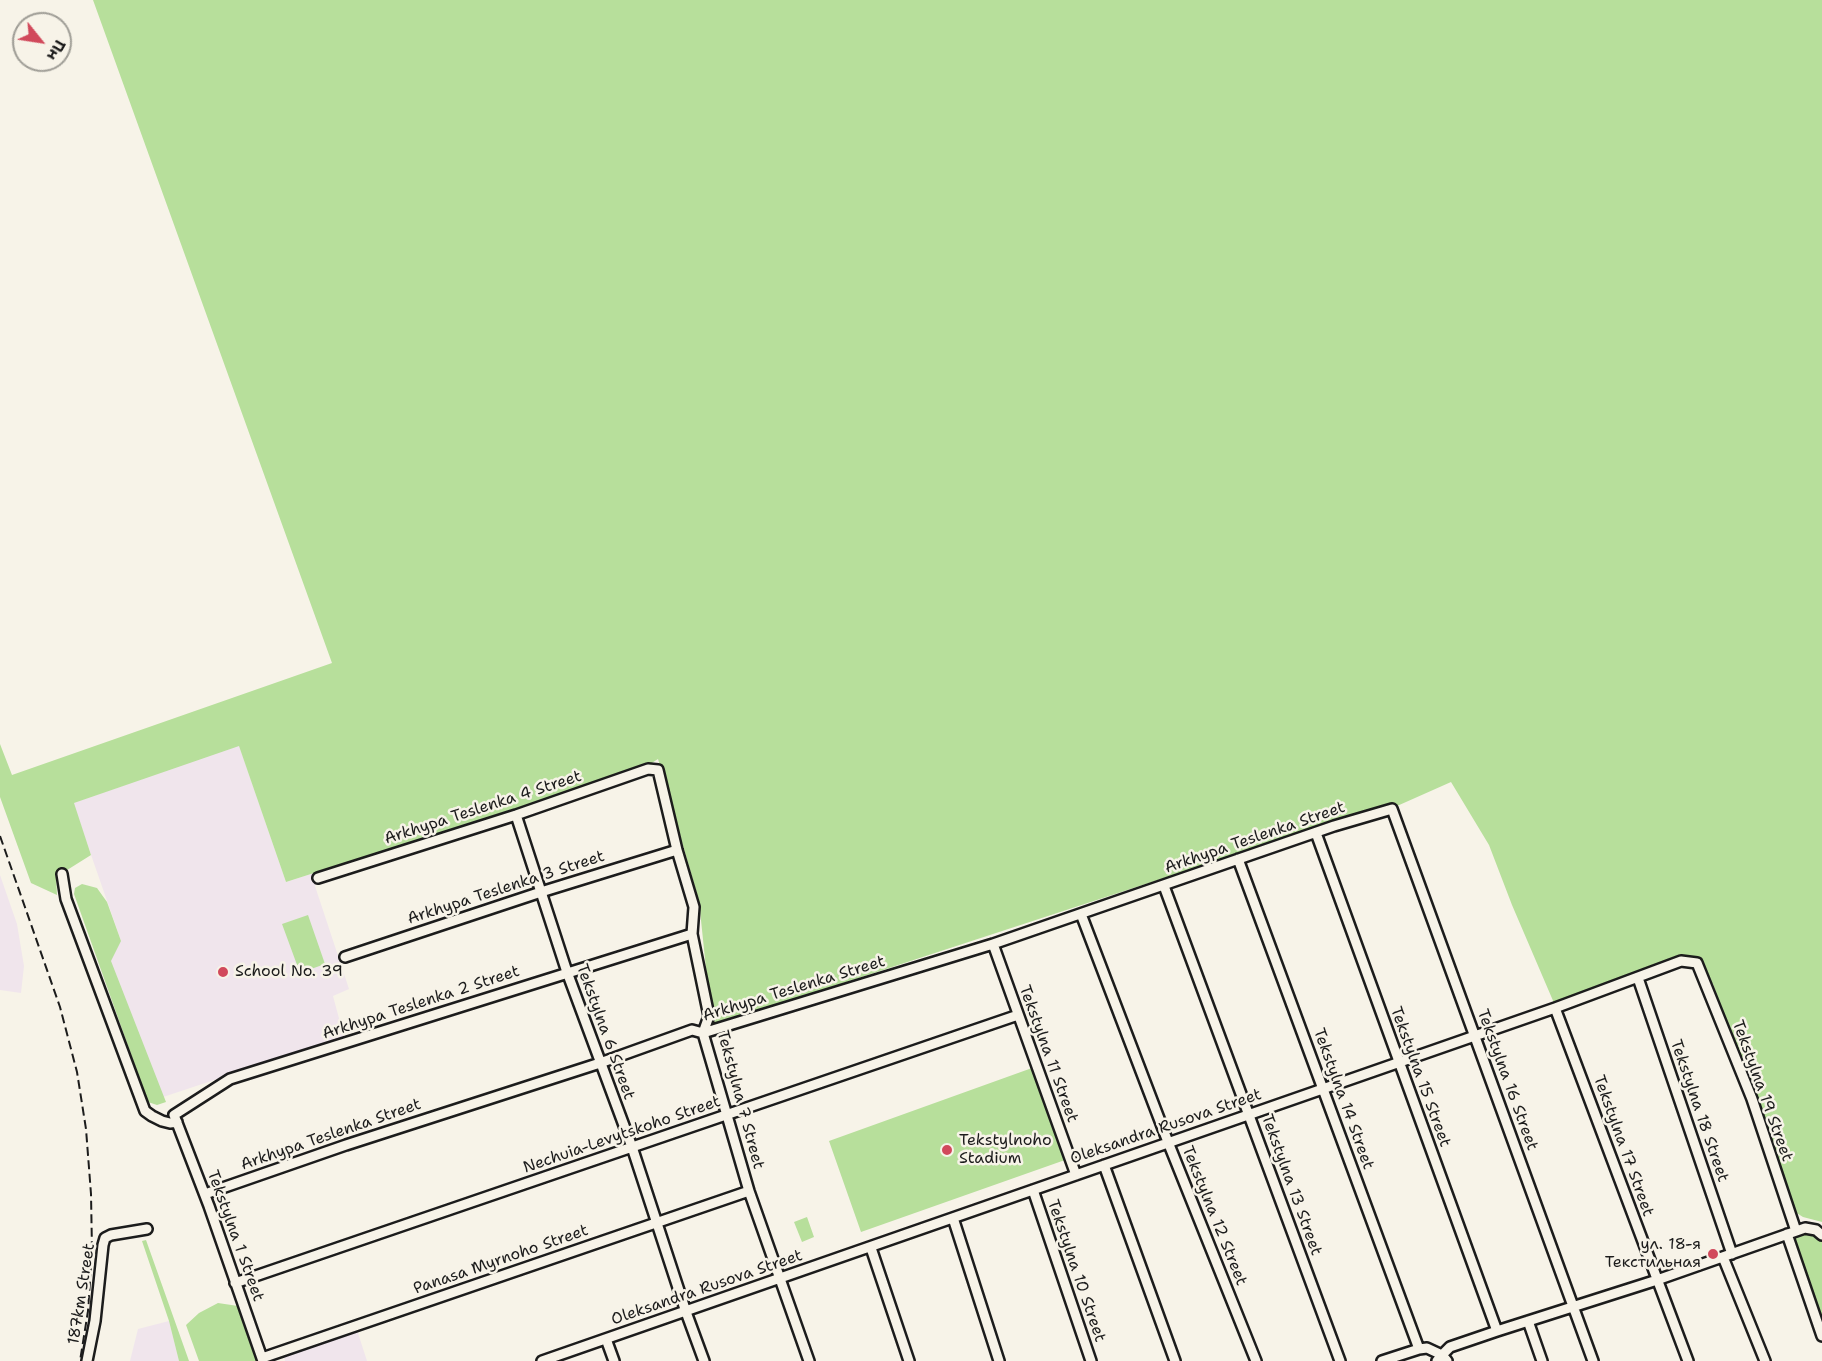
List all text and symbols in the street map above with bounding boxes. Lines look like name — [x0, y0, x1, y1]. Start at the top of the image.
north arrow — [12, 12, 72, 72]
text: Пн — [42, 36, 71, 65]
street label: Arkhypa Teslenka 4 Street — [382, 767, 584, 849]
street label: Arkhypa Teslenka Street — [1162, 798, 1348, 878]
street label: Arkhypa Teslenka 3 Street — [405, 847, 607, 929]
street label: Arkhypa Teslenka Street — [701, 952, 887, 1026]
place label: School No. 39 — [235, 962, 343, 982]
street label: Arkhypa Teslenka 2 Street — [320, 962, 522, 1044]
street label: Tekstylna 6 Street — [572, 962, 638, 1102]
marker: School No. 39 — [216, 965, 230, 979]
street label: Tekstylna 11 Street — [1014, 983, 1082, 1125]
street label: Tekstylna 15 Street — [1386, 1004, 1454, 1150]
street label: Tekstylna 16 Street — [1472, 1007, 1542, 1153]
street label: Tekstylna 19 Street — [1728, 1018, 1796, 1164]
street label: Tekstylna 14 Street — [1309, 1026, 1377, 1172]
street label: Tekstylna 7 Street — [712, 1029, 768, 1171]
street label: Tekstylna 18 Street — [1666, 1037, 1732, 1185]
street label: Tekstylna 17 Street — [1589, 1073, 1657, 1219]
street label: Oleksandra Rusova Street — [1068, 1085, 1264, 1169]
street label: Nechuia-Levytskoho Street — [521, 1092, 723, 1178]
street label: Arkhypa Teslenka Street — [238, 1095, 424, 1175]
street label: Tekstylna 13 Street — [1257, 1112, 1325, 1258]
place label: Tekstylnoho Stadium — [959, 1131, 1052, 1169]
marker: Tekstylnoho Stadium — [940, 1143, 954, 1157]
street label: Tekstylna 12 Street — [1177, 1143, 1251, 1289]
street label: Tekstylna 1 Street — [202, 1168, 268, 1304]
street label: Tekstylna 10 Street — [1043, 1197, 1109, 1345]
street label: Panasa Myrnoho Street — [411, 1221, 591, 1299]
place label: ул. 18-я Текстильная — [1605, 1235, 1701, 1273]
street label: 187km Street — [64, 1242, 100, 1346]
street label: Oleksandra Rusova Street — [609, 1246, 805, 1330]
marker: ул. 18-я Текстильная — [1706, 1247, 1720, 1261]

